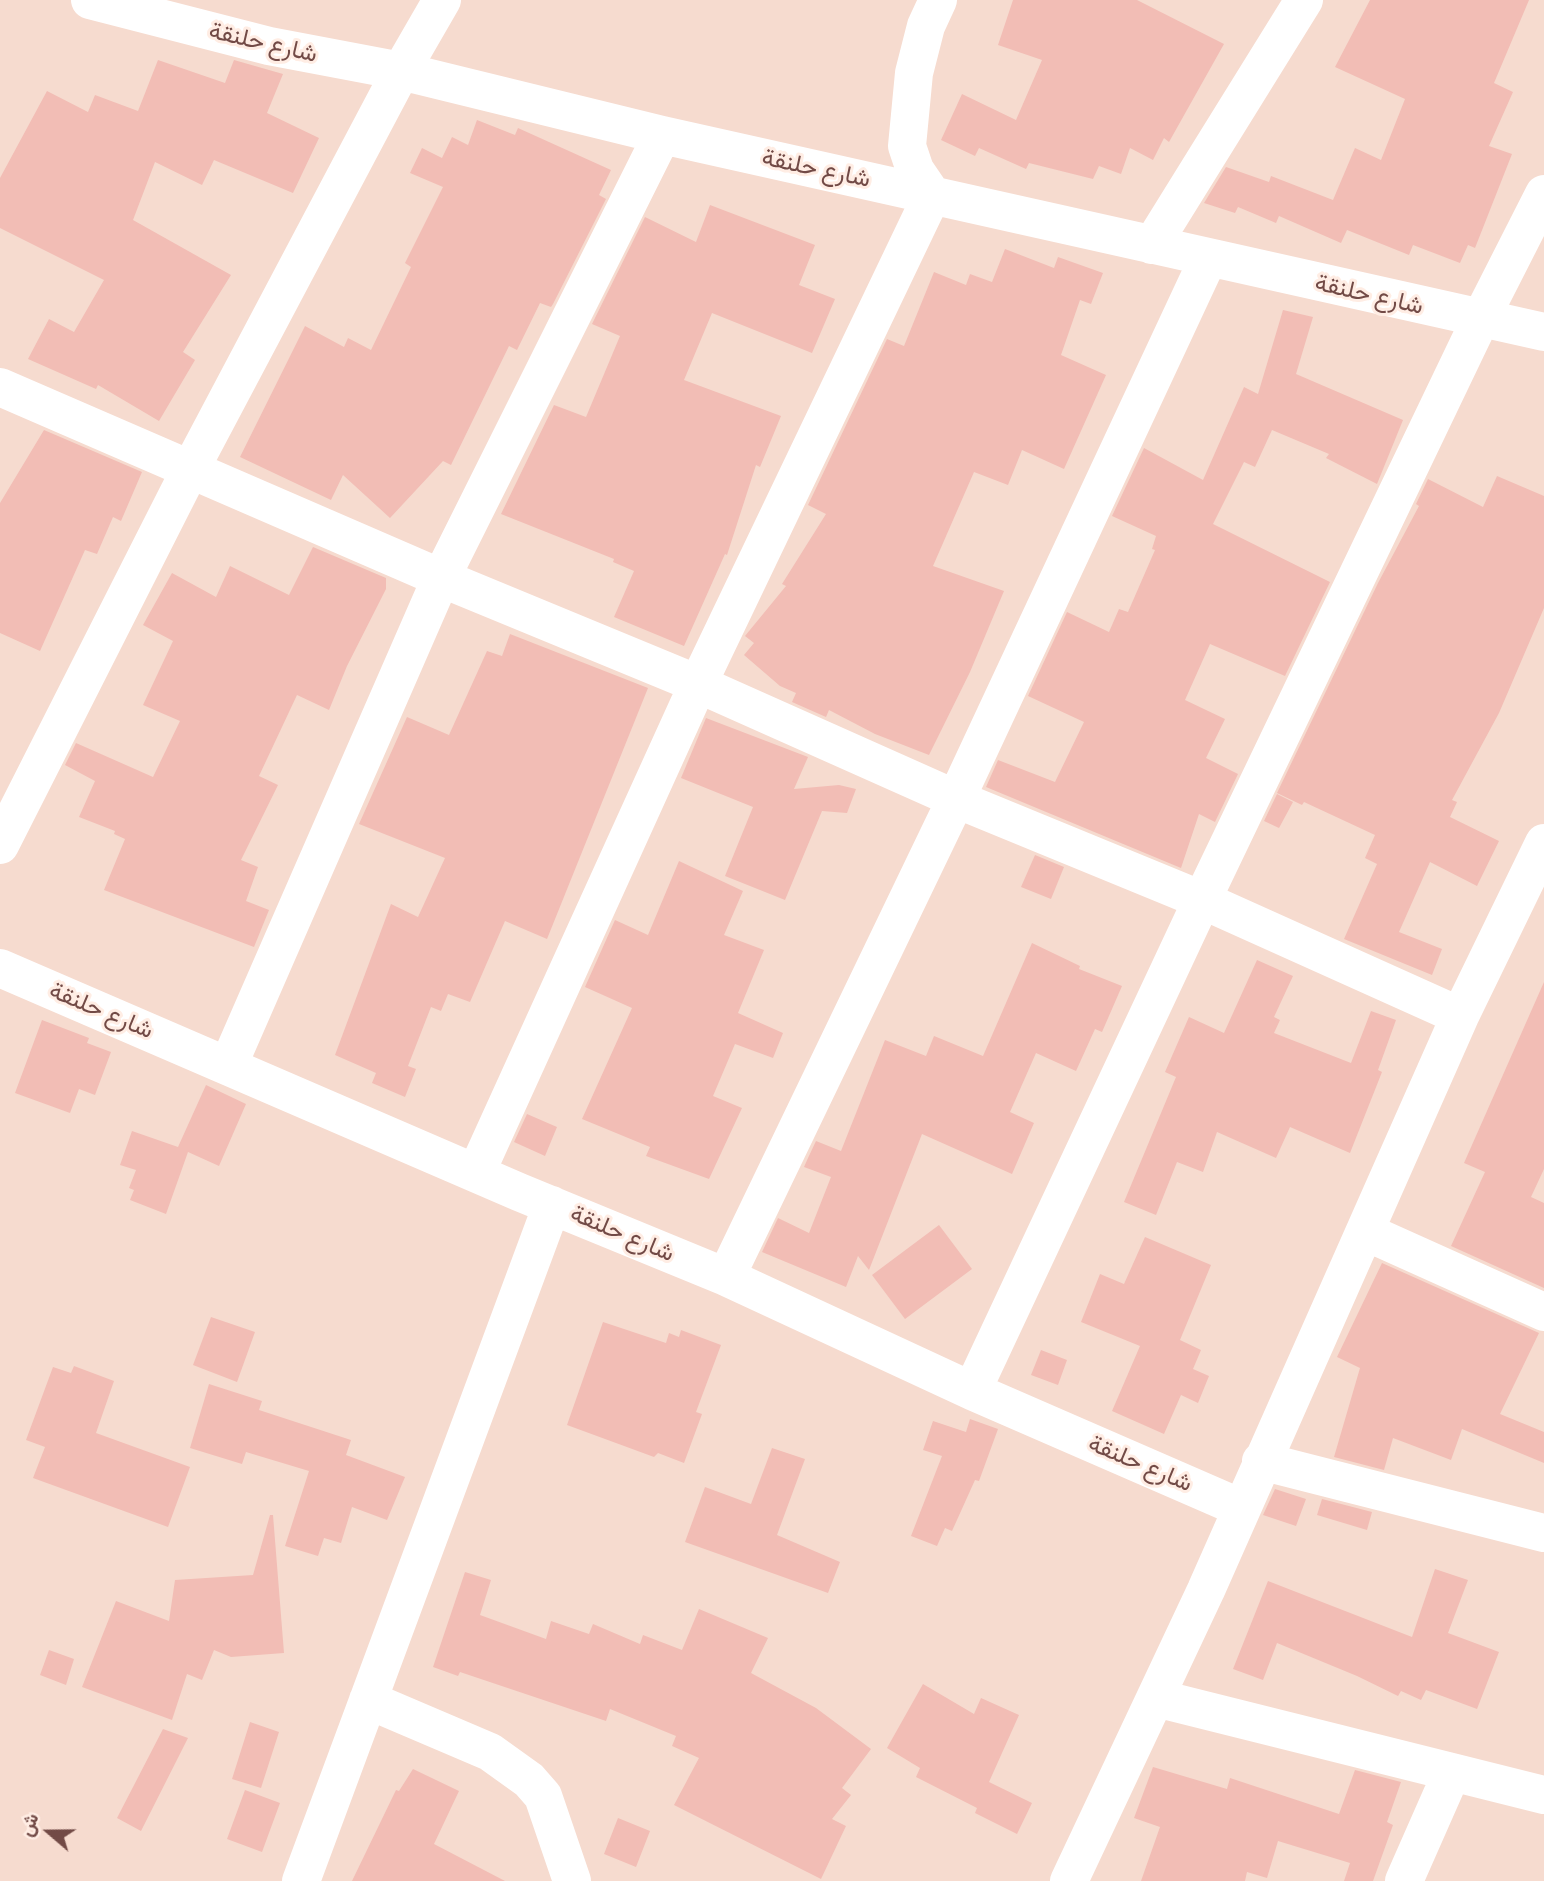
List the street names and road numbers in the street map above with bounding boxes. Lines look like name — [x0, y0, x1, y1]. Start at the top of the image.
street label: شارع حلنقة — [206, 17, 320, 69]
street label: شارع حلنقة — [759, 143, 873, 195]
street label: شارع حلنقة — [1312, 269, 1426, 321]
street label: شارع حلنقة — [45, 976, 157, 1046]
street label: شارع حلنقة — [566, 1199, 678, 1269]
street label: شارع حلنقة — [1084, 1429, 1196, 1499]

